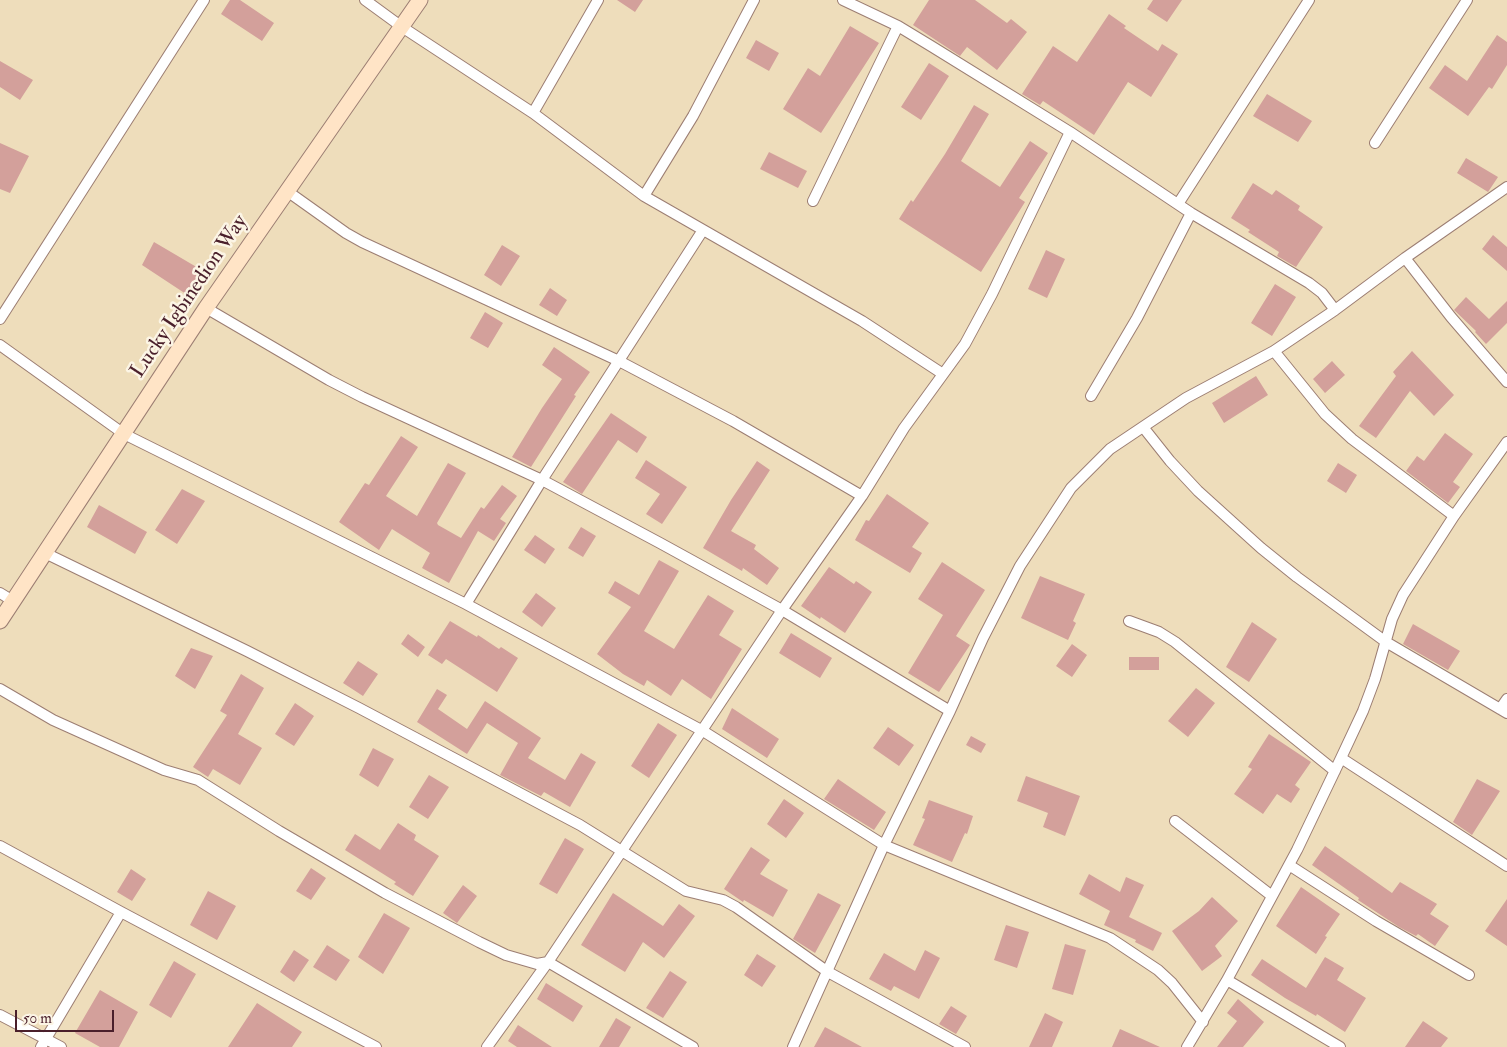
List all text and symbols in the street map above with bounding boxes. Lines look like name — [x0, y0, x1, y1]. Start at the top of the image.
street label: Lucky Igbinedion Way — [126, 211, 254, 383]
scale bar — [18, 1000, 116, 1032]
text: 50 m — [23, 1009, 52, 1028]

